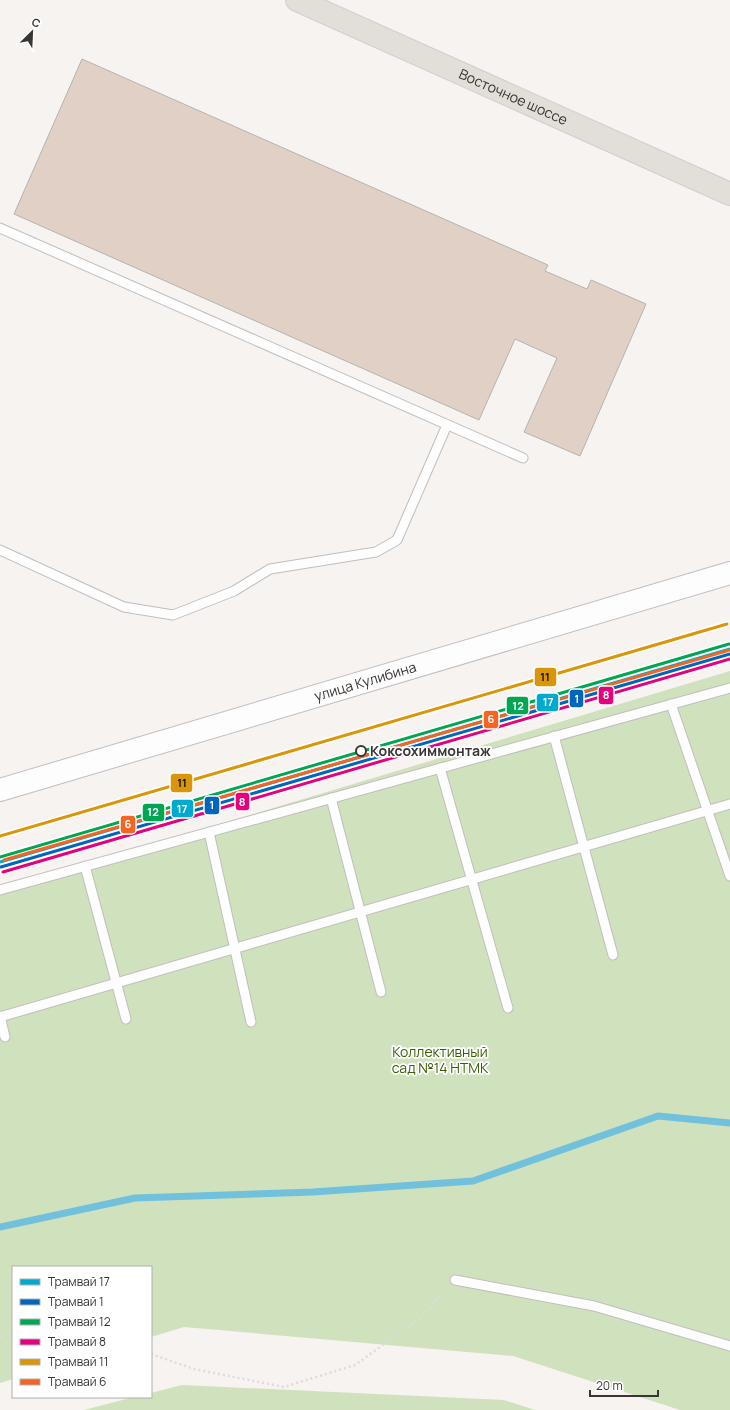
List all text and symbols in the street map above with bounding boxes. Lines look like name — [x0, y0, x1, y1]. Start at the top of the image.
north arrow — [12, 12, 52, 52]
text: С — [30, 14, 43, 31]
street label: Восточное шоссе — [456, 64, 571, 129]
street label: улица Кулибина — [312, 657, 418, 705]
line badge: 11 — [534, 667, 557, 687]
text: 11 — [540, 669, 550, 684]
line badge: 8 — [598, 686, 614, 705]
text: 8 — [603, 687, 610, 702]
line badge: 1 — [569, 689, 584, 708]
text: 1 — [575, 691, 579, 706]
line badge: 17 — [536, 693, 559, 712]
text: 17 — [543, 694, 553, 709]
line badge: 12 — [506, 696, 529, 715]
text: 12 — [512, 698, 524, 713]
line badge: 6 — [483, 710, 499, 729]
text: 6 — [488, 711, 495, 726]
place label: Коксохиммонтаж — [370, 741, 491, 760]
marker: Коксохиммонтаж — [355, 745, 367, 757]
line badge: 11 — [170, 773, 193, 793]
text: 11 — [177, 775, 187, 790]
line badge: 8 — [235, 792, 250, 811]
text: 8 — [239, 794, 246, 809]
line badge: 1 — [204, 796, 220, 815]
text: 1 — [210, 797, 214, 812]
line badge: 17 — [171, 799, 194, 818]
text: 17 — [177, 801, 187, 816]
line badge: 12 — [142, 803, 165, 822]
text: 12 — [147, 804, 159, 819]
line badge: 6 — [120, 815, 136, 834]
text: 6 — [125, 816, 132, 831]
park label: Коллективный сад №14 НТМК — [392, 1042, 489, 1077]
legend — [12, 1266, 152, 1398]
text: Трамвай 17 — [48, 1273, 110, 1290]
text: Трамвай 1 — [48, 1293, 104, 1310]
text: Трамвай 12 — [48, 1313, 111, 1330]
text: Трамвай 8 — [48, 1333, 106, 1350]
text: Трамвай 11 — [48, 1353, 108, 1370]
scale bar — [590, 1372, 658, 1398]
text: Трамвай 6 — [48, 1373, 106, 1390]
text: 20 m — [596, 1377, 623, 1394]

